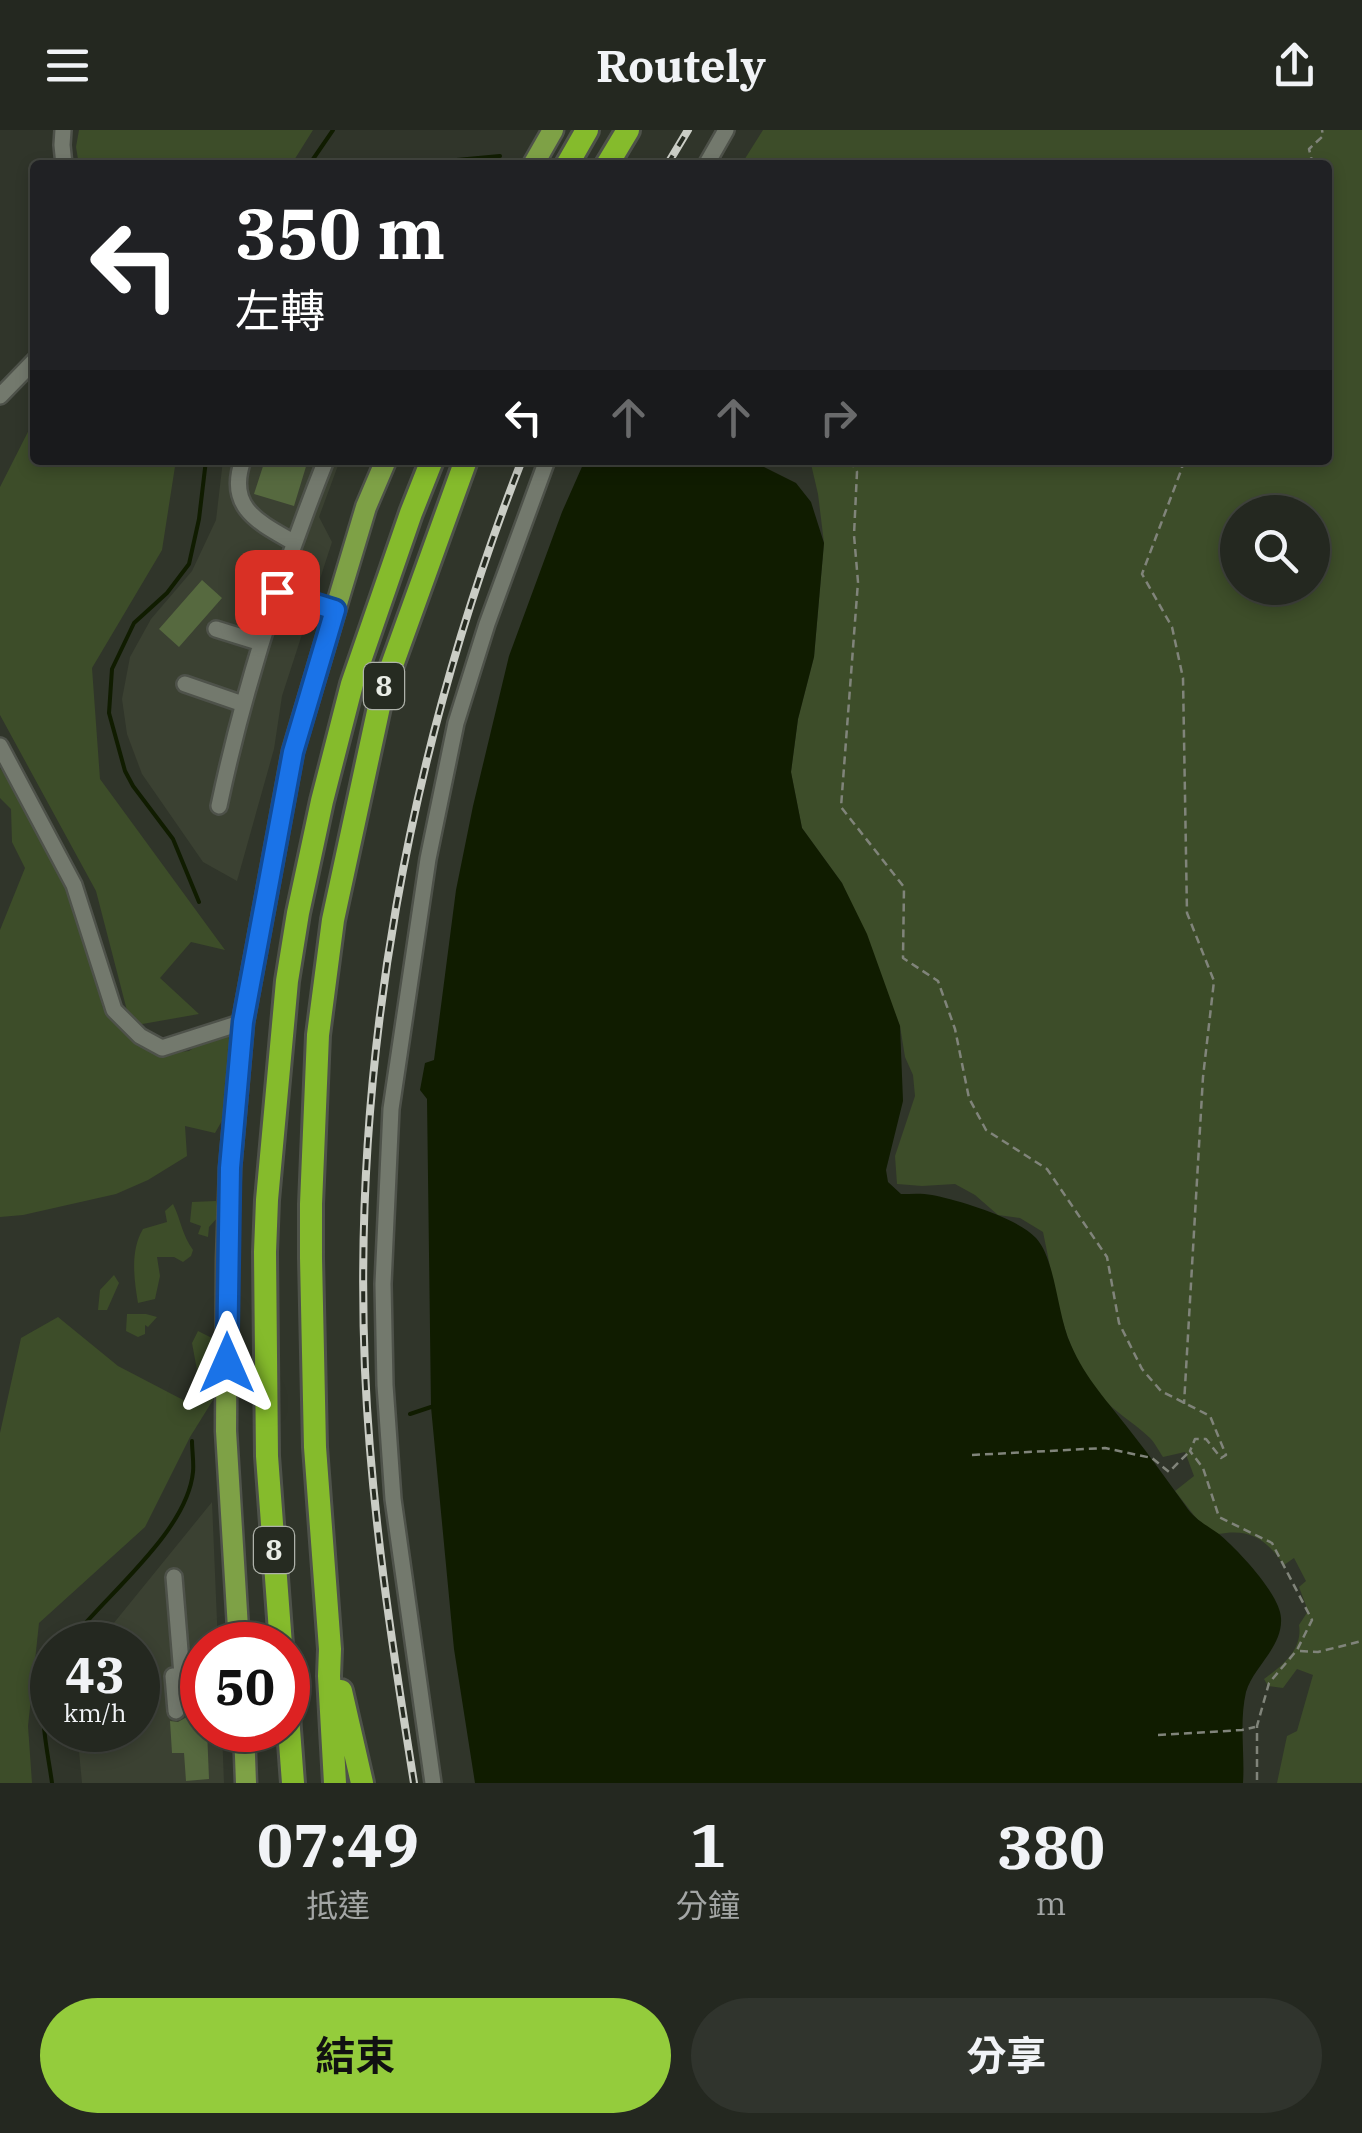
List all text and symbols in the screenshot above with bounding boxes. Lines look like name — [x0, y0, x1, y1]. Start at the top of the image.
text: Routely — [596, 36, 766, 94]
icon: menu — [40, 38, 95, 93]
icon: share — [1267, 38, 1322, 93]
text: 350 m — [235, 187, 445, 278]
icon: left — [70, 200, 200, 330]
text: 左轉 — [235, 281, 325, 339]
icon: left — [496, 390, 551, 445]
icon: ahead — [601, 390, 656, 445]
icon: ahead — [706, 390, 761, 445]
icon: right — [811, 390, 866, 445]
map controls — [1220, 495, 1330, 605]
button: search — [1220, 495, 1330, 605]
pin — [235, 550, 320, 635]
icon: arrive — [250, 565, 305, 620]
road number: 8 — [364, 663, 404, 709]
position arrow — [175, 1311, 279, 1415]
road number: 8 — [254, 1527, 294, 1573]
speed limit sign: 50 — [180, 1622, 310, 1752]
text: 43 — [65, 1642, 125, 1707]
text: km/h — [63, 1696, 127, 1729]
text: 07:49 — [257, 1805, 419, 1884]
text: 1 — [690, 1805, 726, 1884]
text: 380 — [997, 1807, 1105, 1886]
text: m — [1036, 1882, 1066, 1924]
text: 抵達 — [306, 1884, 370, 1926]
text: 分鐘 — [676, 1884, 740, 1926]
button: 結束 — [40, 1998, 671, 2113]
button: 分享 — [691, 1998, 1322, 2113]

